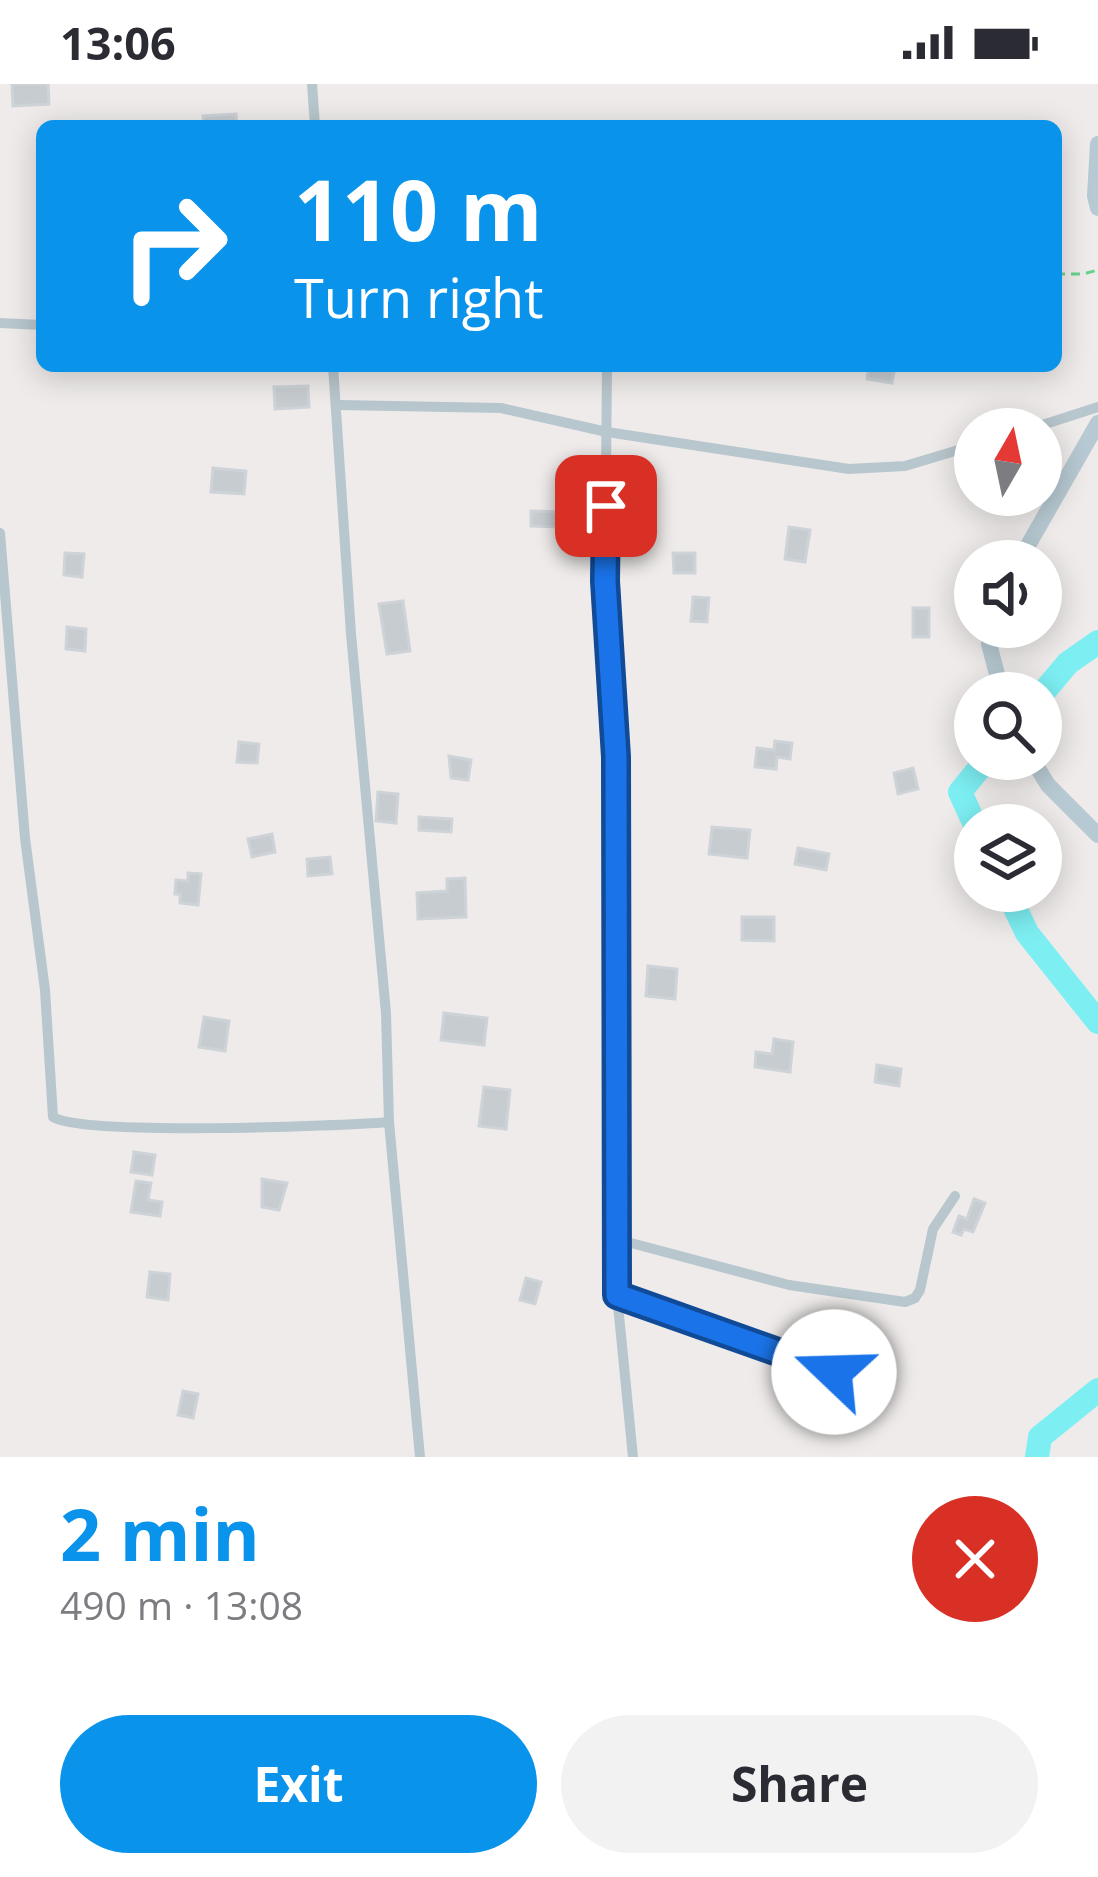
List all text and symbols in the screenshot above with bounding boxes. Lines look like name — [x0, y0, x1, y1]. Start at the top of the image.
text: 13:06 — [60, 12, 176, 73]
text: 110 m — [294, 151, 542, 266]
icon: right — [96, 168, 252, 324]
text: Turn right — [294, 260, 543, 334]
north arrow — [954, 408, 1062, 516]
map controls — [954, 408, 1062, 912]
pin — [555, 455, 657, 557]
icon: arrive — [573, 473, 639, 539]
button: sound — [954, 540, 1062, 648]
button: search — [954, 672, 1062, 780]
button: layers — [954, 804, 1062, 912]
position arrow — [771, 1309, 897, 1435]
text: 2 min — [60, 1484, 260, 1582]
button: close — [912, 1496, 1038, 1622]
text: 490 m · 13:08 — [60, 1578, 303, 1631]
button: Exit — [60, 1715, 537, 1853]
button: Share — [561, 1715, 1038, 1853]

